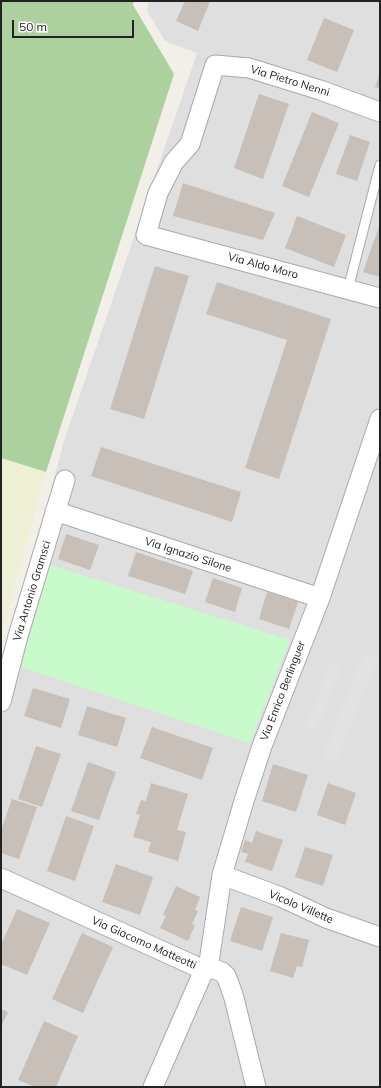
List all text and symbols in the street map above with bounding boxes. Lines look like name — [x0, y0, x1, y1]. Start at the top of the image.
scale bar — [14, 12, 136, 38]
text: 50 m — [19, 19, 47, 34]
street label: Via Pietro Nenni — [249, 63, 331, 99]
street label: Via Aldo Moro — [226, 250, 300, 282]
street label: Via Ignazio Silone — [143, 535, 233, 575]
street label: Via Antonio Gramsci — [10, 539, 54, 643]
street label: Via Enrico Berlinguer — [258, 639, 308, 743]
street label: Vicolo Villette — [267, 888, 335, 926]
street label: Via Giacomo Matteotti — [90, 914, 198, 972]

